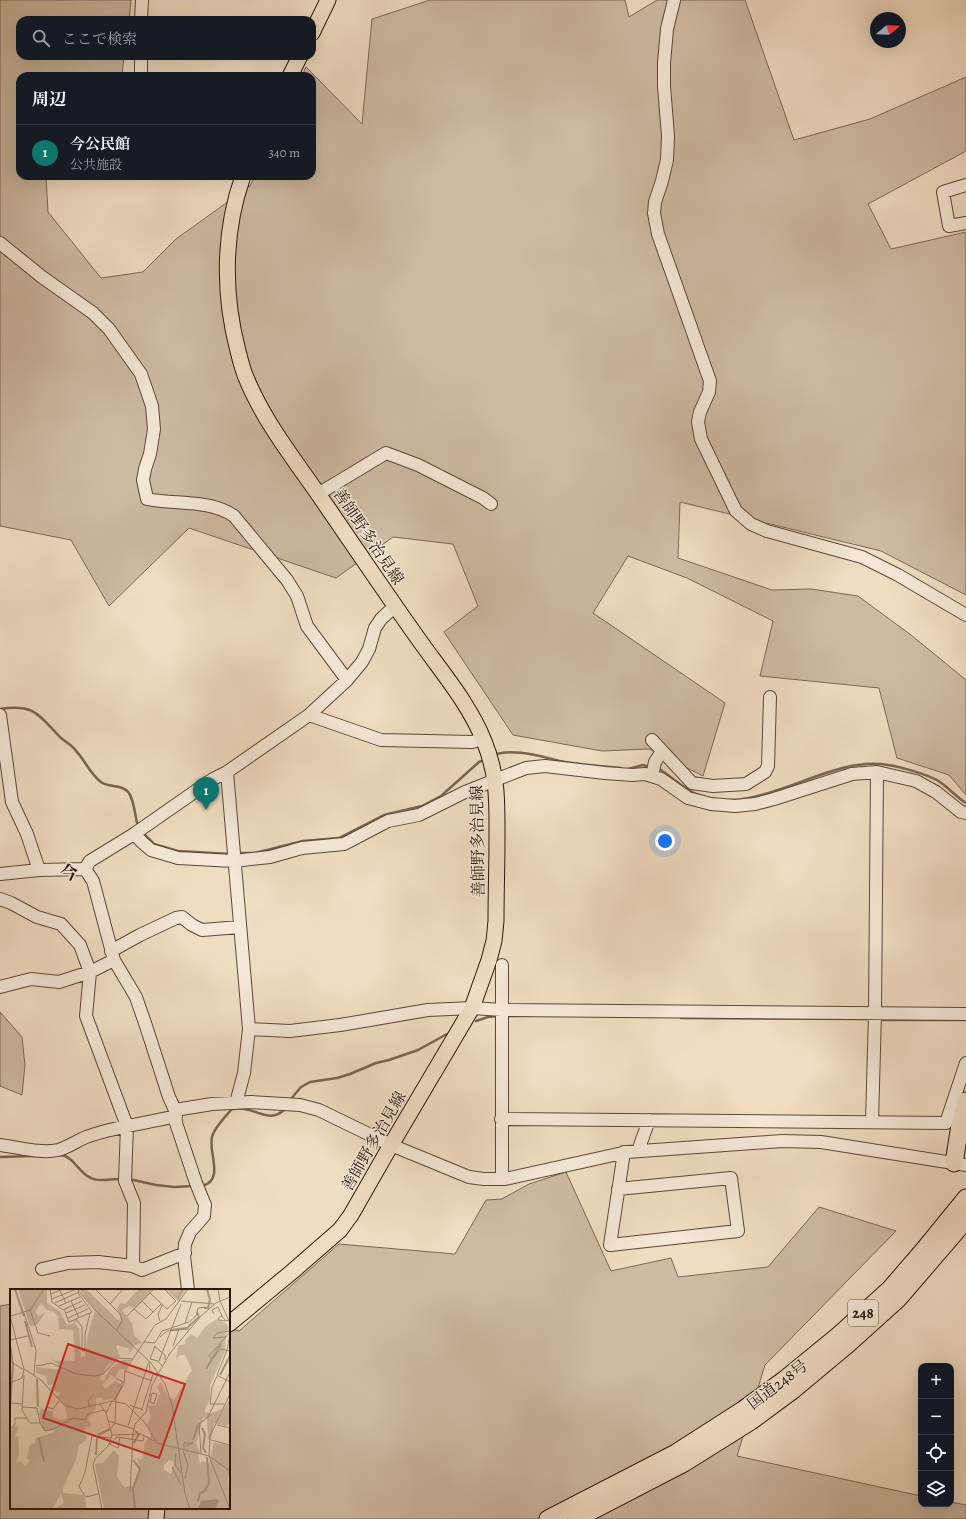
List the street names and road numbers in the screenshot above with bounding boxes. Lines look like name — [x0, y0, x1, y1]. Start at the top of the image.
street label: 善師野多治見線 — [328, 484, 409, 589]
street label: 善師野多治見線 — [466, 785, 490, 897]
street label: 善師野多治見線 — [336, 1087, 411, 1196]
road number: 248 — [848, 1300, 878, 1326]
street label: 国道248号 — [743, 1355, 812, 1415]

